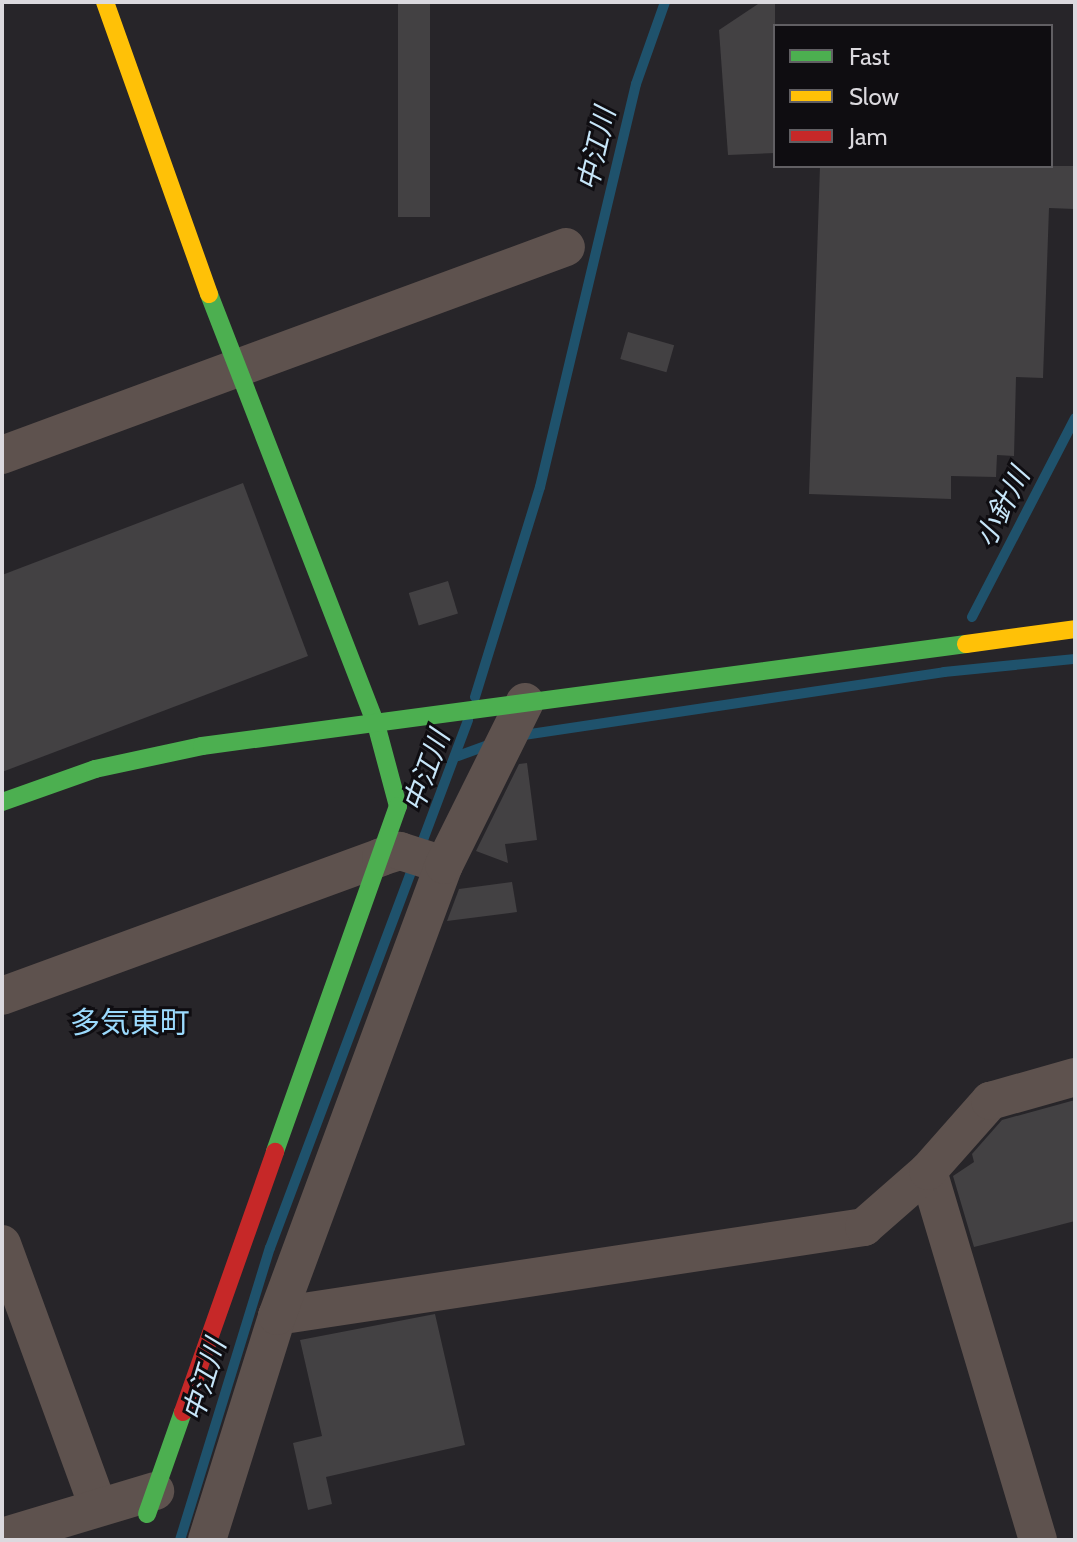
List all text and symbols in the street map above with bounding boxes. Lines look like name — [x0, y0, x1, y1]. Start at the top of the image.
legend — [773, 24, 1053, 168]
text: Fast — [849, 42, 890, 71]
text: Slow — [849, 82, 899, 111]
water label: 中江川 — [570, 104, 622, 194]
text: Jam — [849, 122, 887, 151]
water label: 小針川 — [968, 462, 1036, 552]
water label: 中江川 — [396, 726, 456, 816]
district label: 多気東町 — [70, 1005, 190, 1041]
water label: 中江川 — [176, 1335, 232, 1425]

